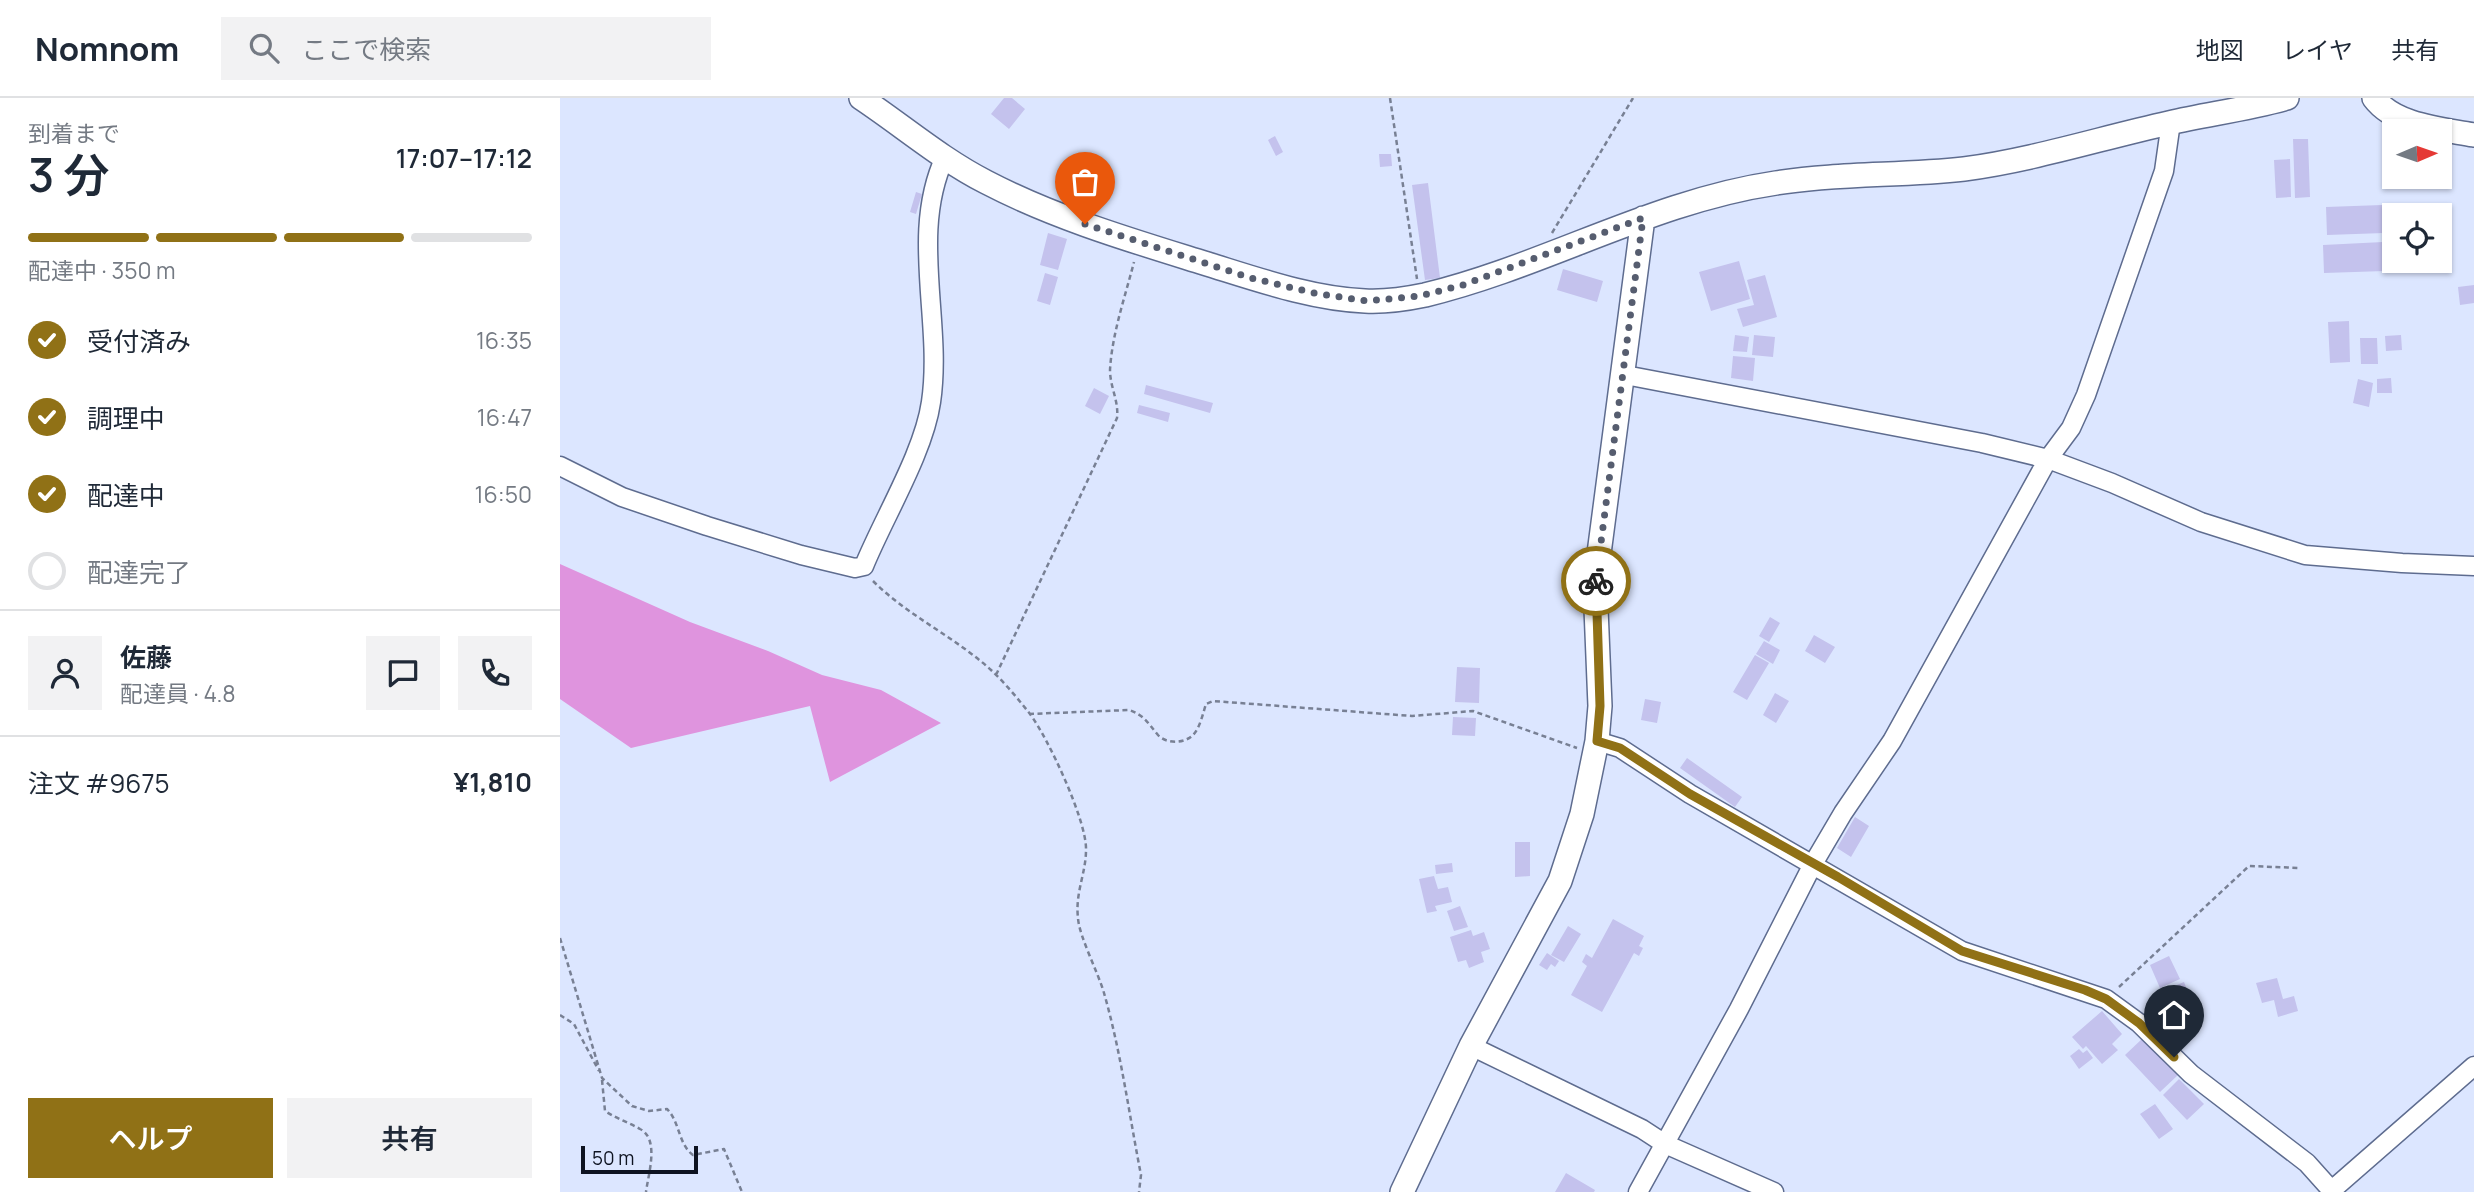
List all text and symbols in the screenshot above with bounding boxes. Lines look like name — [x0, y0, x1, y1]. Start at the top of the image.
search box — [221, 17, 711, 80]
text: Nomnom — [35, 26, 179, 71]
icon: search — [245, 29, 283, 67]
text: ここで検索 — [301, 31, 431, 67]
text: 地図 — [2196, 33, 2244, 66]
text: レイヤ — [2282, 33, 2353, 66]
text: 共有 — [2391, 33, 2439, 66]
text: 到着まで — [28, 117, 120, 149]
north arrow — [2382, 119, 2452, 189]
map controls — [2382, 119, 2452, 273]
text: 17:07–17:12 — [396, 140, 532, 176]
text: 3 分 — [28, 143, 110, 206]
pin — [1055, 152, 1115, 224]
icon: bag — [1066, 163, 1104, 201]
button: locate — [2382, 203, 2452, 273]
text: 配達中 · 350 m — [28, 254, 176, 286]
icon: check — [28, 321, 66, 359]
text: 受付済み — [87, 323, 191, 359]
text: 16:35 — [476, 324, 532, 356]
icon: check — [28, 398, 66, 436]
text: 調理中 — [87, 400, 165, 436]
text: 16:47 — [477, 401, 532, 433]
icon: check — [28, 475, 66, 513]
text: 配達中 — [87, 477, 165, 513]
text: 16:50 — [475, 478, 532, 510]
courier — [1561, 546, 1631, 616]
text: 配達完了 — [87, 554, 191, 590]
icon: bike — [1577, 562, 1615, 600]
button: person — [28, 636, 102, 710]
button: chat — [366, 636, 440, 710]
button: phone — [458, 636, 532, 710]
text: 佐藤 — [120, 639, 172, 675]
text: 配達員 · 4.8 — [120, 677, 236, 709]
text: ¥1,810 — [453, 764, 532, 800]
text: 注文 #9675 — [28, 765, 169, 801]
pin — [2144, 985, 2204, 1057]
icon: home — [2155, 996, 2193, 1034]
button: ヘルプ — [28, 1098, 273, 1178]
button: 共有 — [287, 1098, 532, 1178]
scale bar — [581, 1143, 698, 1175]
text: 50 m — [592, 1145, 634, 1171]

